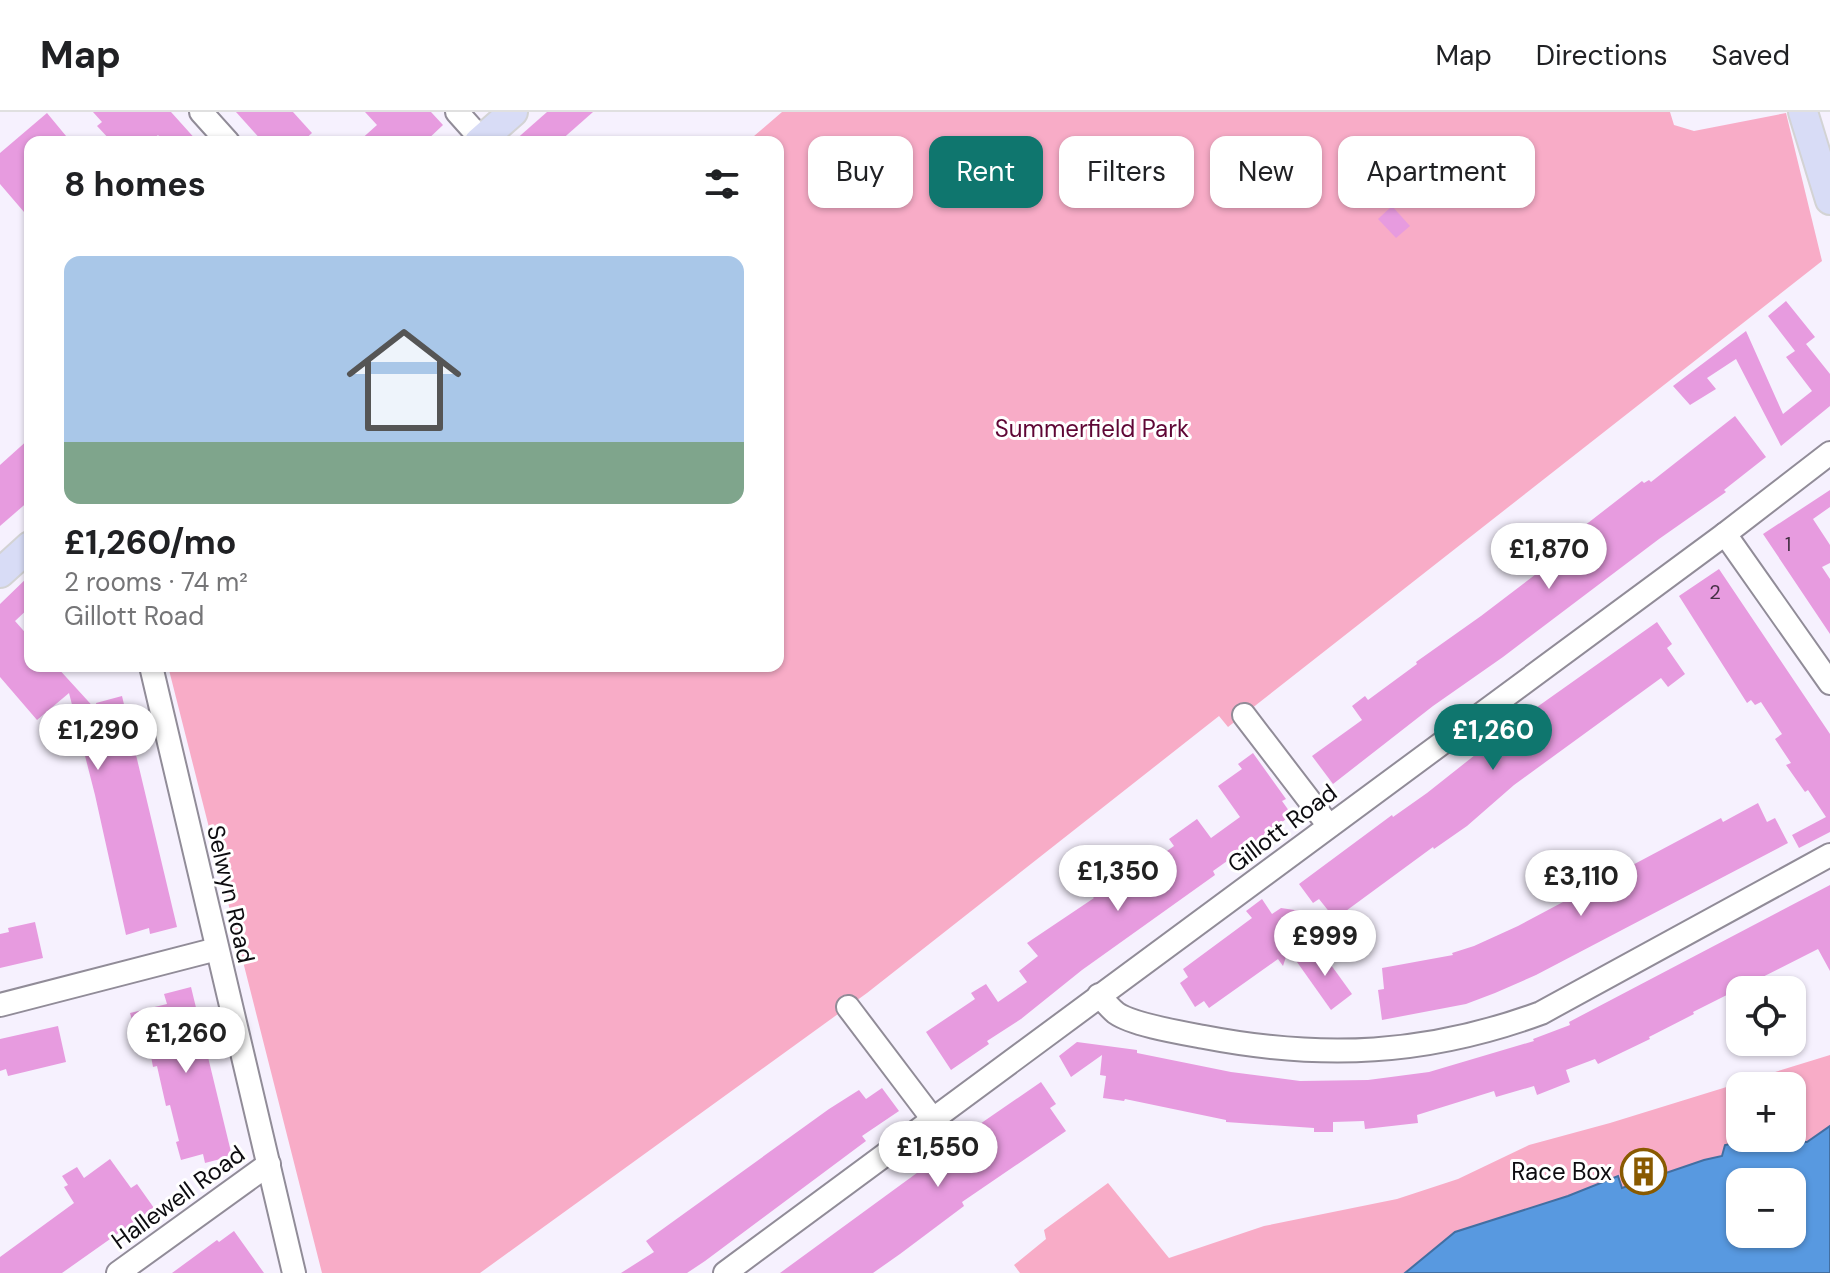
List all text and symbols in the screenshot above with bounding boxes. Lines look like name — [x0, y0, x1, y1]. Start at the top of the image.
text: Map — [40, 30, 121, 80]
text: Map — [1435, 37, 1492, 74]
text: Directions — [1536, 37, 1668, 74]
text: Saved — [1712, 37, 1790, 74]
chip: Buy — [808, 136, 913, 208]
chip: Rent — [929, 136, 1043, 208]
chip: Filters — [1059, 136, 1194, 208]
chip: New — [1210, 136, 1322, 208]
chip: Apartment — [1338, 136, 1535, 208]
text: 8 homes — [64, 162, 206, 207]
icon: filters — [700, 162, 744, 206]
icon: home — [332, 308, 476, 452]
park label: Summerfield Park — [995, 413, 1189, 444]
text: £1,260/mo — [64, 520, 236, 565]
pin: £1,870 — [1484, 523, 1614, 591]
house number: 1 — [1785, 531, 1791, 557]
text: £1,870 — [1509, 532, 1589, 566]
text: 2 rooms · 74 m² — [64, 565, 248, 599]
house number: 2 — [1709, 579, 1721, 605]
text: Gillott Road — [64, 599, 204, 633]
pin: £1,290 — [33, 704, 163, 772]
pin: £1,260 — [1428, 704, 1558, 772]
text: £1,290 — [57, 713, 139, 747]
text: £1,260 — [1452, 713, 1534, 747]
street label: Gillott Road — [1221, 777, 1343, 879]
street label: Selwyn Road — [200, 822, 262, 966]
pin: £1,350 — [1053, 845, 1183, 913]
pin: £3,110 — [1516, 850, 1646, 918]
text: £1,350 — [1077, 854, 1159, 888]
text: £3,110 — [1543, 859, 1619, 893]
pin: £999 — [1278, 910, 1372, 978]
text: £999 — [1292, 919, 1358, 953]
map controls — [1726, 976, 1806, 1248]
button: locate — [1726, 976, 1806, 1056]
pin: £1,260 — [121, 1007, 251, 1075]
text: £1,260 — [145, 1016, 227, 1050]
button: + — [1726, 1072, 1806, 1152]
pin: £1,550 — [873, 1121, 1003, 1189]
text: £1,550 — [897, 1130, 979, 1164]
street label: Hallewell Road — [105, 1138, 251, 1256]
building icon: Race Box — [1619, 1147, 1667, 1195]
place label: Race Box — [1511, 1156, 1612, 1187]
button: − — [1726, 1168, 1806, 1248]

